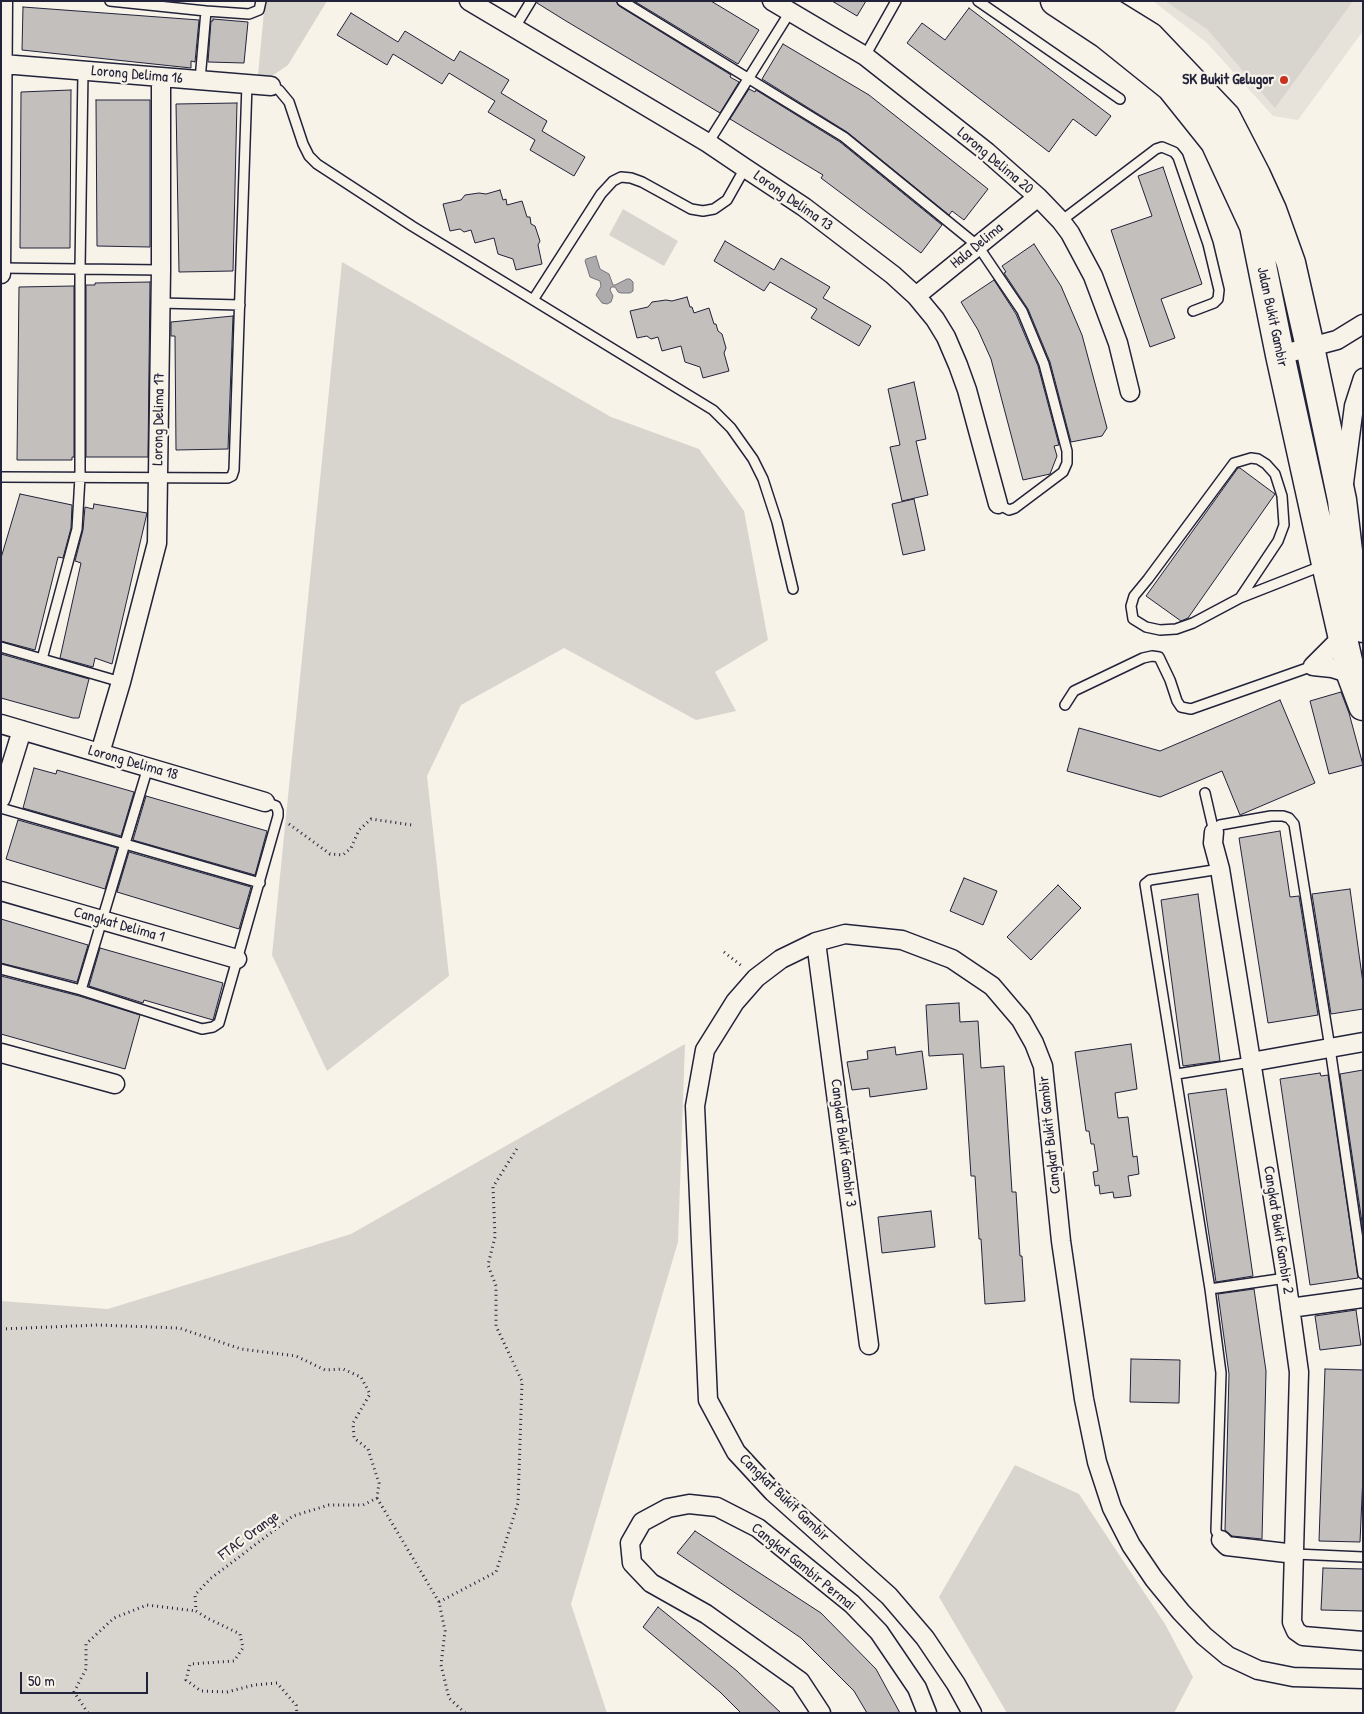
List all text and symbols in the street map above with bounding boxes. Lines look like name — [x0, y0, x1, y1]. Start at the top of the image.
street label: Lorong Delima 16 — [91, 62, 183, 88]
place label: SK Bukit Gelugor — [1182, 71, 1274, 89]
marker: SK Bukit Gelugor — [1278, 74, 1290, 86]
street label: Lorong Delima 20 — [953, 124, 1037, 198]
street label: Lorong Delima 13 — [750, 167, 836, 235]
street label: Hala Delima — [947, 219, 1007, 273]
street label: Jalan Bukit Gambir — [1253, 265, 1291, 369]
street label: Lorong Delima 17 — [149, 372, 169, 466]
street label: Lorong Delima 18 — [86, 742, 180, 784]
street label: Cangkat Delima 1 — [71, 903, 167, 947]
street label: Cangkat Bukit Gambir — [1035, 1075, 1065, 1195]
street label: Cangkat Bukit Gambir 3 — [826, 1078, 860, 1208]
street label: Cangkat Bukit Gambir 2 — [1259, 1165, 1297, 1295]
street label: Cangkat Bukit Gambir — [735, 1450, 833, 1546]
street label: FTAC Orange — [215, 1507, 283, 1565]
street label: Cangkat Gambir Permai — [747, 1520, 859, 1614]
scale bar — [22, 1662, 150, 1694]
text: 50 m — [28, 1670, 55, 1691]

